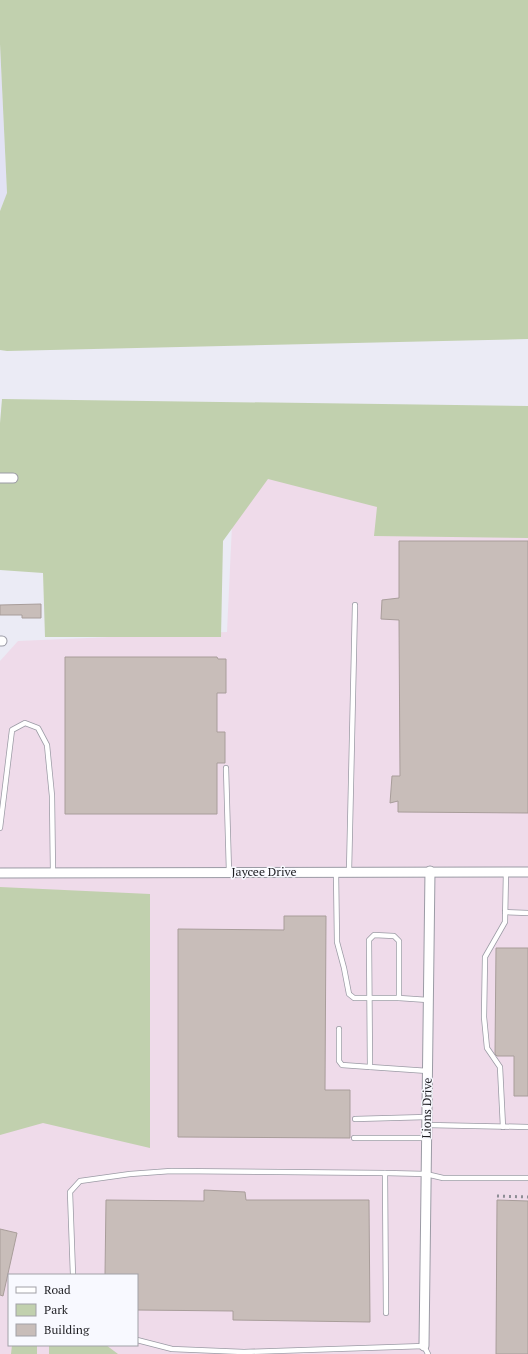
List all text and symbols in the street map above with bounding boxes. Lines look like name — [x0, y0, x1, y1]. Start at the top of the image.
street label: Jaycee Drive — [232, 864, 296, 879]
street label: Lions Drive — [418, 1078, 435, 1138]
legend — [8, 1274, 138, 1346]
text: Road — [44, 1282, 71, 1297]
text: Park — [44, 1302, 69, 1317]
text: Building — [44, 1322, 90, 1337]

